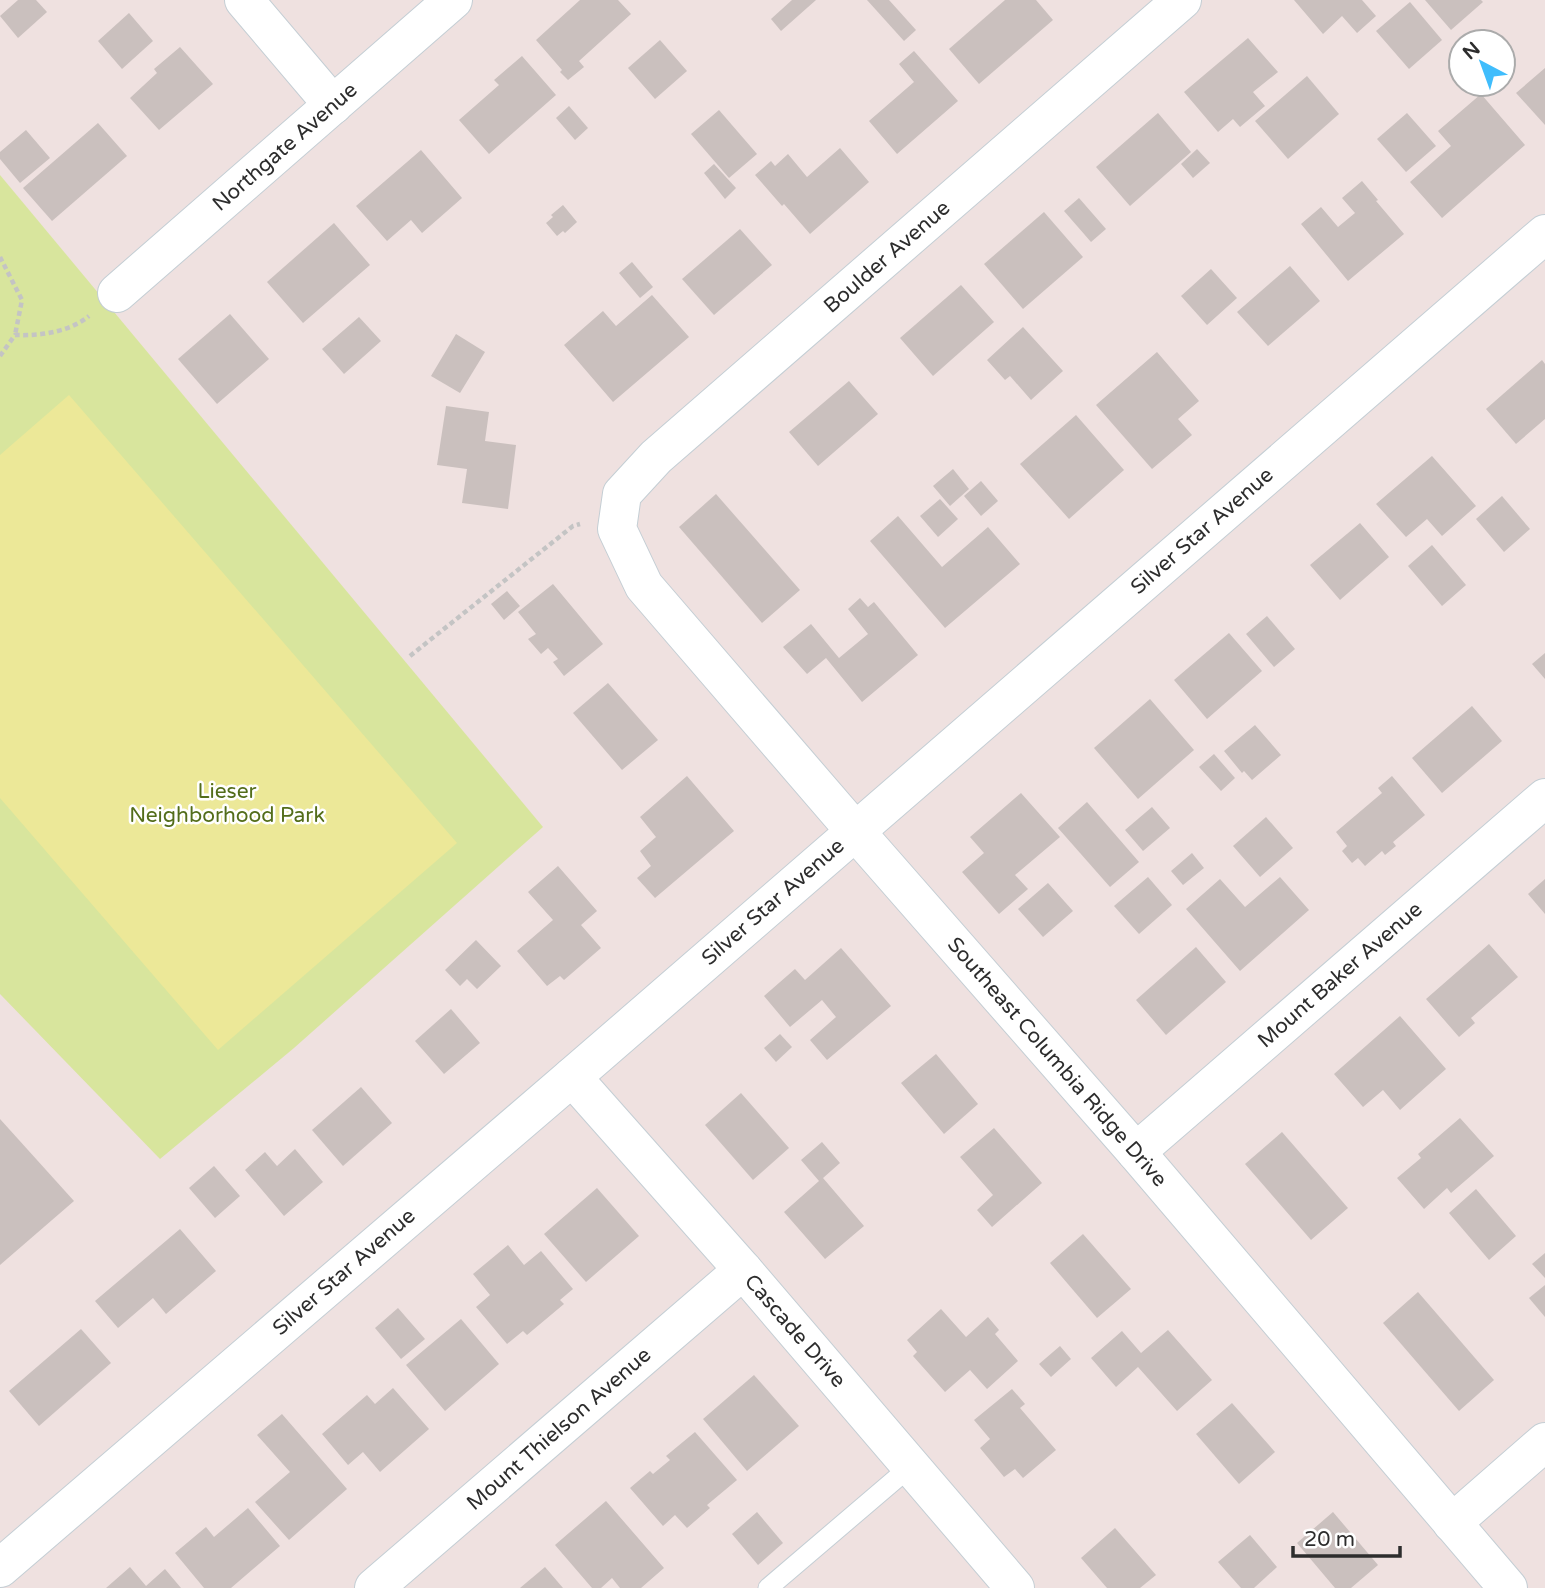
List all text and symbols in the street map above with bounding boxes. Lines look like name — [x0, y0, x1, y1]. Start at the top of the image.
north arrow — [1447, 28, 1517, 98]
text: N — [1459, 38, 1484, 64]
street label: Northgate Avenue — [208, 77, 362, 217]
street label: Boulder Avenue — [819, 195, 955, 319]
street label: Silver Star Avenue — [1126, 462, 1278, 600]
park label: Lieser Neighborhood Park — [129, 779, 325, 828]
street label: Silver Star Avenue — [697, 833, 849, 971]
street label: Mount Baker Avenue — [1253, 897, 1427, 1053]
street label: Southeast Columbia Ridge Drive — [942, 932, 1172, 1192]
street label: Silver Star Avenue — [268, 1203, 420, 1341]
street label: Cascade Drive — [739, 1269, 851, 1393]
street label: Mount Thielson Avenue — [462, 1342, 656, 1516]
scale bar — [1293, 1514, 1400, 1558]
text: 20 m — [1304, 1527, 1355, 1552]

